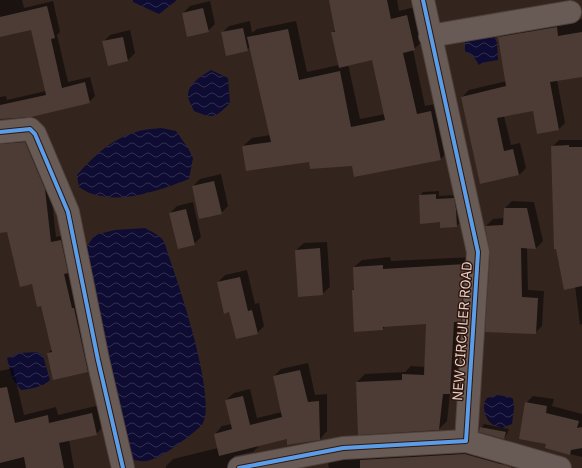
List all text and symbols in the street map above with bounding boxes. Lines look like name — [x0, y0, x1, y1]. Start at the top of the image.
street label: NEW CIRCULER ROAD — [448, 261, 476, 401]

